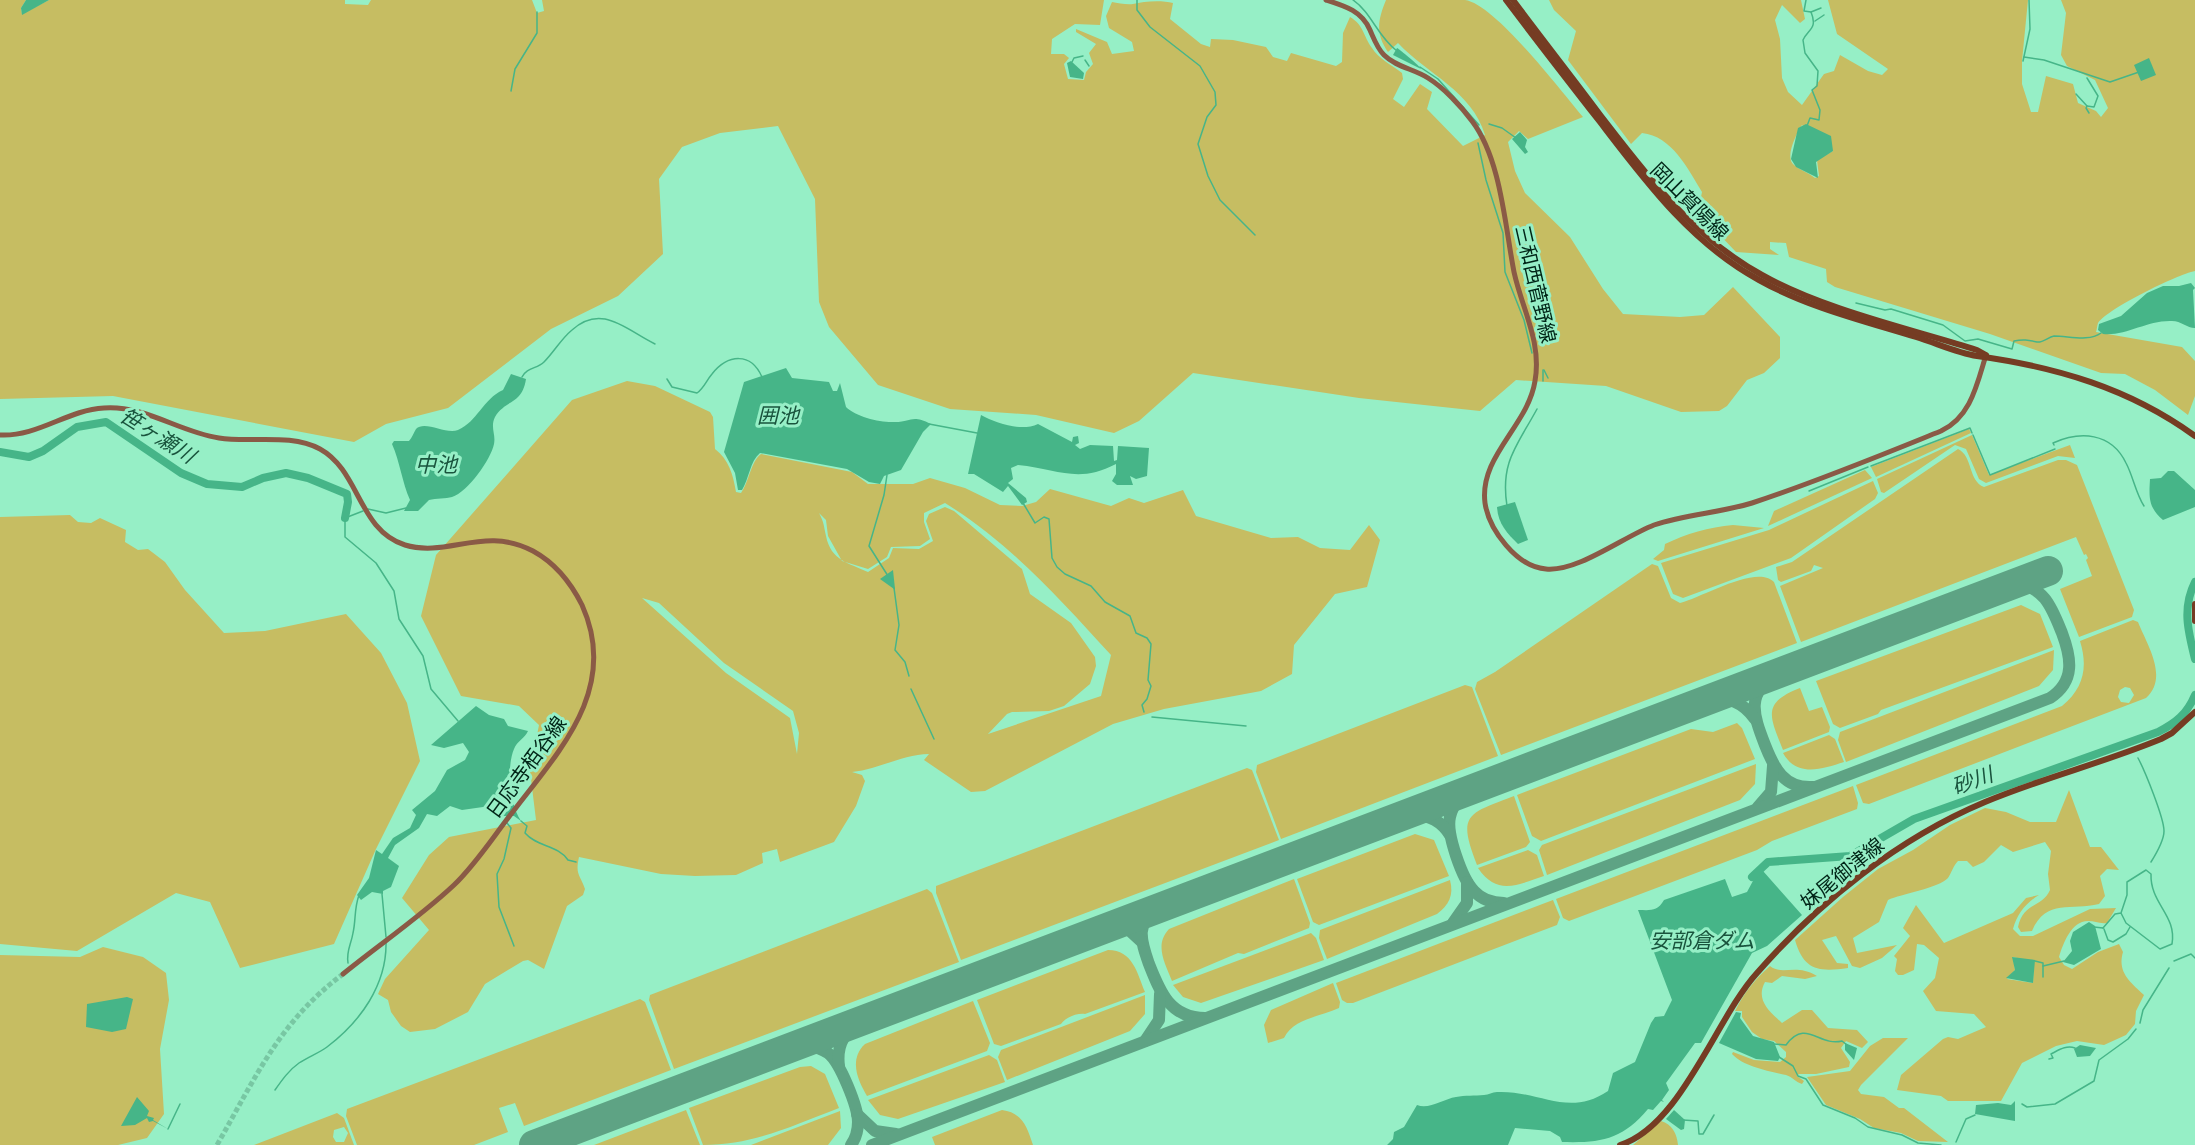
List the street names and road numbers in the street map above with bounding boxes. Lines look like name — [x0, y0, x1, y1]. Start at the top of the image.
street label: 岡山賀陽線 — [1645, 156, 1735, 246]
street label: 三和西菅野線 — [1509, 223, 1563, 345]
street label: 日応寺栢谷線 — [480, 711, 572, 823]
street label: 妹尾御津線 — [1795, 831, 1889, 915]

